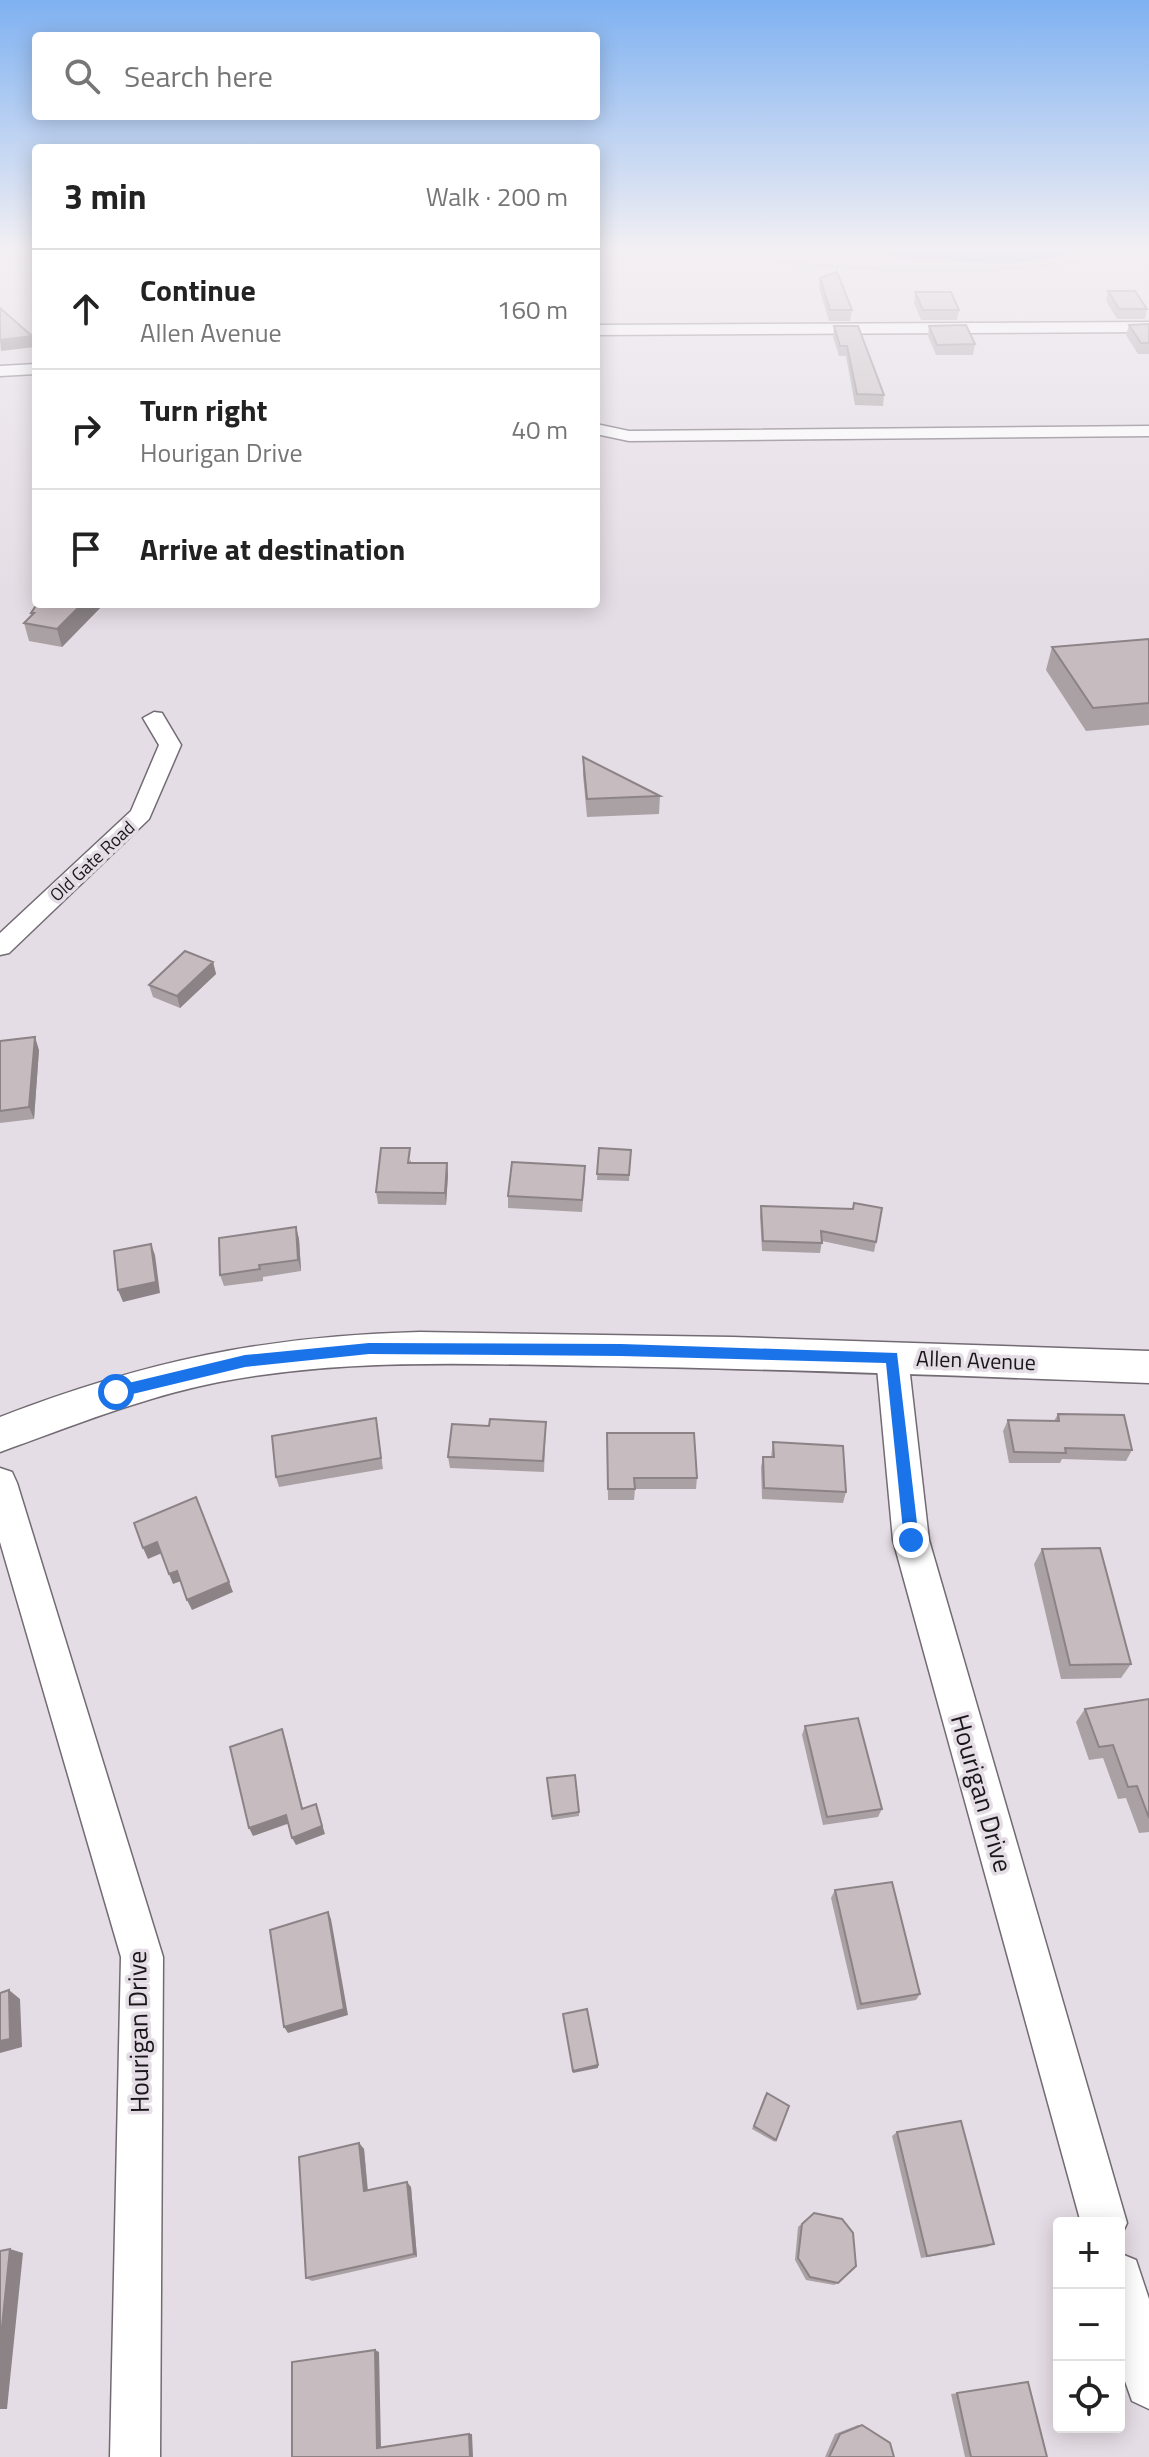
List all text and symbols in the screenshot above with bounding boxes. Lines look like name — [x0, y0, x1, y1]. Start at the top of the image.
search box — [32, 32, 600, 120]
text: Search here — [124, 53, 273, 99]
icon: search — [60, 54, 104, 98]
text: 3 min — [64, 170, 147, 222]
text: Walk · 200 m — [426, 177, 568, 216]
text: Continue — [140, 267, 256, 313]
icon: ahead — [64, 287, 108, 331]
text: 160 m — [497, 290, 568, 329]
text: Allen Avenue — [140, 313, 282, 352]
text: Turn right — [140, 387, 268, 433]
icon: right — [64, 407, 108, 451]
text: 40 m — [511, 410, 568, 449]
text: Hourigan Drive — [140, 433, 303, 472]
text: Arrive at destination — [140, 526, 405, 572]
icon: arrive — [64, 527, 108, 571]
street label: Old Gate Road — [43, 814, 141, 908]
street label: Allen Avenue — [916, 1341, 1036, 1379]
route start — [98, 1374, 134, 1410]
route end — [893, 1522, 929, 1558]
street label: Hourigan Drive — [941, 1709, 1023, 1877]
street label: Hourigan Drive — [117, 1950, 159, 2114]
map controls — [1053, 2217, 1125, 2433]
button: + — [1053, 2217, 1125, 2289]
button: − — [1053, 2289, 1125, 2361]
button: locate — [1053, 2361, 1125, 2433]

